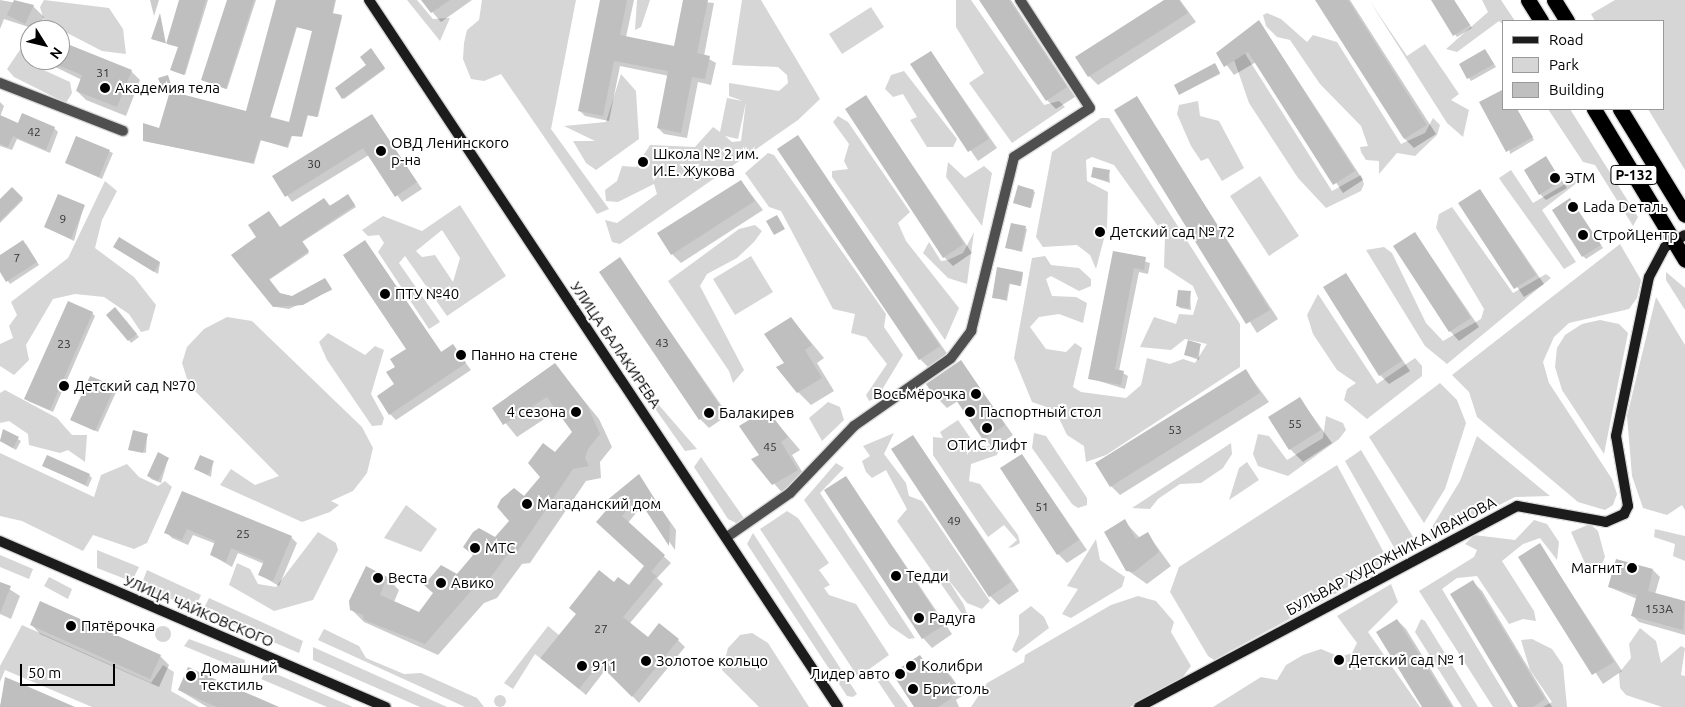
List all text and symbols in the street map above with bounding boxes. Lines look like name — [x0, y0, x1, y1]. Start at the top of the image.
north arrow — [20, 20, 70, 70]
legend — [1502, 20, 1665, 110]
text: Road — [1549, 31, 1584, 48]
text: N — [47, 44, 66, 62]
text: Park — [1549, 56, 1579, 73]
house number: 31 — [96, 66, 110, 80]
place label: Академия тела — [115, 79, 220, 97]
text: Building — [1549, 81, 1604, 98]
marker: Академия тела — [99, 82, 111, 94]
house number: 42 — [27, 125, 41, 139]
place label: ОВД Ленинского р-на — [391, 133, 509, 168]
place label: Школа № 2 им. И.Е. Жукова — [653, 144, 759, 179]
marker: ОВД Ленинского р-на — [375, 145, 387, 157]
marker: Школа № 2 им. И.Е. Жукова — [637, 156, 649, 168]
house number: 30 — [307, 157, 321, 171]
road number: Р-132 — [1610, 164, 1658, 186]
place label: ЭТМ — [1565, 169, 1595, 187]
marker: ЭТМ — [1549, 172, 1561, 184]
place label: Lada Dеталь — [1583, 198, 1668, 216]
marker: Lada Dеталь — [1567, 201, 1579, 213]
house number: 9 — [60, 212, 66, 226]
place label: Детский сад № 72 — [1110, 223, 1235, 241]
marker: Детский сад № 72 — [1094, 226, 1106, 238]
place label: СтройЦентр — [1593, 226, 1678, 244]
marker: СтройЦентр — [1577, 229, 1589, 241]
house number: 7 — [14, 251, 20, 265]
street label: УЛИЦА БАЛАКИРЕВА — [567, 278, 665, 412]
place label: ПТУ №40 — [395, 285, 459, 303]
marker: ПТУ №40 — [379, 288, 391, 300]
house number: 43 — [655, 336, 669, 350]
house number: 23 — [57, 337, 71, 351]
place label: Панно на стене — [471, 346, 578, 364]
marker: Панно на стене — [455, 349, 467, 361]
place label: Детский сад №70 — [74, 377, 196, 395]
marker: Детский сад №70 — [58, 380, 70, 392]
place label: Восьмёрочка — [873, 385, 966, 403]
marker: Восьмёрочка — [970, 388, 982, 400]
place label: 4 сезона — [506, 403, 566, 421]
place label: Паспортный стол — [980, 403, 1101, 421]
place label: Балакирев — [719, 404, 794, 422]
marker: 4 сезона — [570, 406, 582, 418]
marker: Паспортный стол — [964, 406, 976, 418]
marker: Балакирев — [703, 407, 715, 419]
house number: 55 — [1288, 417, 1302, 431]
marker: ОТИС Лифт — [981, 422, 993, 434]
house number: 53 — [1168, 423, 1182, 437]
place label: ОТИС Лифт — [947, 436, 1027, 454]
house number: 45 — [763, 440, 777, 454]
street label: БУЛЬВАР ХУДОЖНИКА ИВАНОВА — [1283, 493, 1499, 619]
place label: Магаданский дом — [537, 495, 661, 513]
marker: Магаданский дом — [521, 498, 533, 510]
house number: 51 — [1035, 500, 1049, 514]
house number: 49 — [947, 514, 961, 528]
house number: 25 — [236, 527, 250, 541]
place label: МТС — [485, 539, 515, 557]
marker: МТС — [469, 542, 481, 554]
place label: Магнит — [1571, 559, 1622, 577]
marker: Магнит — [1626, 562, 1638, 574]
place label: Тедди — [906, 567, 949, 585]
place label: Веста — [388, 569, 427, 587]
marker: Тедди — [890, 570, 902, 582]
street label: УЛИЦА ЧАЙКОВСКОГО — [121, 571, 277, 651]
marker: Веста — [372, 572, 384, 584]
place label: Авико — [451, 574, 494, 592]
marker: Авико — [435, 577, 447, 589]
house number: 153А — [1645, 602, 1673, 616]
place label: Радуга — [929, 609, 976, 627]
marker: Радуга — [913, 612, 925, 624]
place label: Пятёрочка — [81, 617, 155, 635]
marker: Пятёрочка — [65, 620, 77, 632]
house number: 27 — [594, 622, 608, 636]
place label: Детский сад № 1 — [1349, 651, 1466, 669]
place label: Золотое кольцо — [656, 652, 768, 670]
scale bar — [22, 654, 118, 686]
marker: Детский сад № 1 — [1333, 654, 1345, 666]
marker: Золотое кольцо — [640, 655, 652, 667]
place label: 911 — [592, 657, 617, 675]
place label: Колибри — [921, 657, 983, 675]
place label: Домашний текстиль — [201, 658, 278, 693]
marker: 911 — [576, 660, 588, 672]
marker: Колибри — [905, 660, 917, 672]
text: 50 m — [28, 664, 61, 681]
place label: Лидер авто — [810, 665, 890, 683]
marker: Лидер авто — [894, 668, 906, 680]
marker: Домашний текстиль — [185, 670, 197, 682]
place label: Бристоль — [923, 680, 989, 698]
marker: Бристоль — [907, 683, 919, 695]

